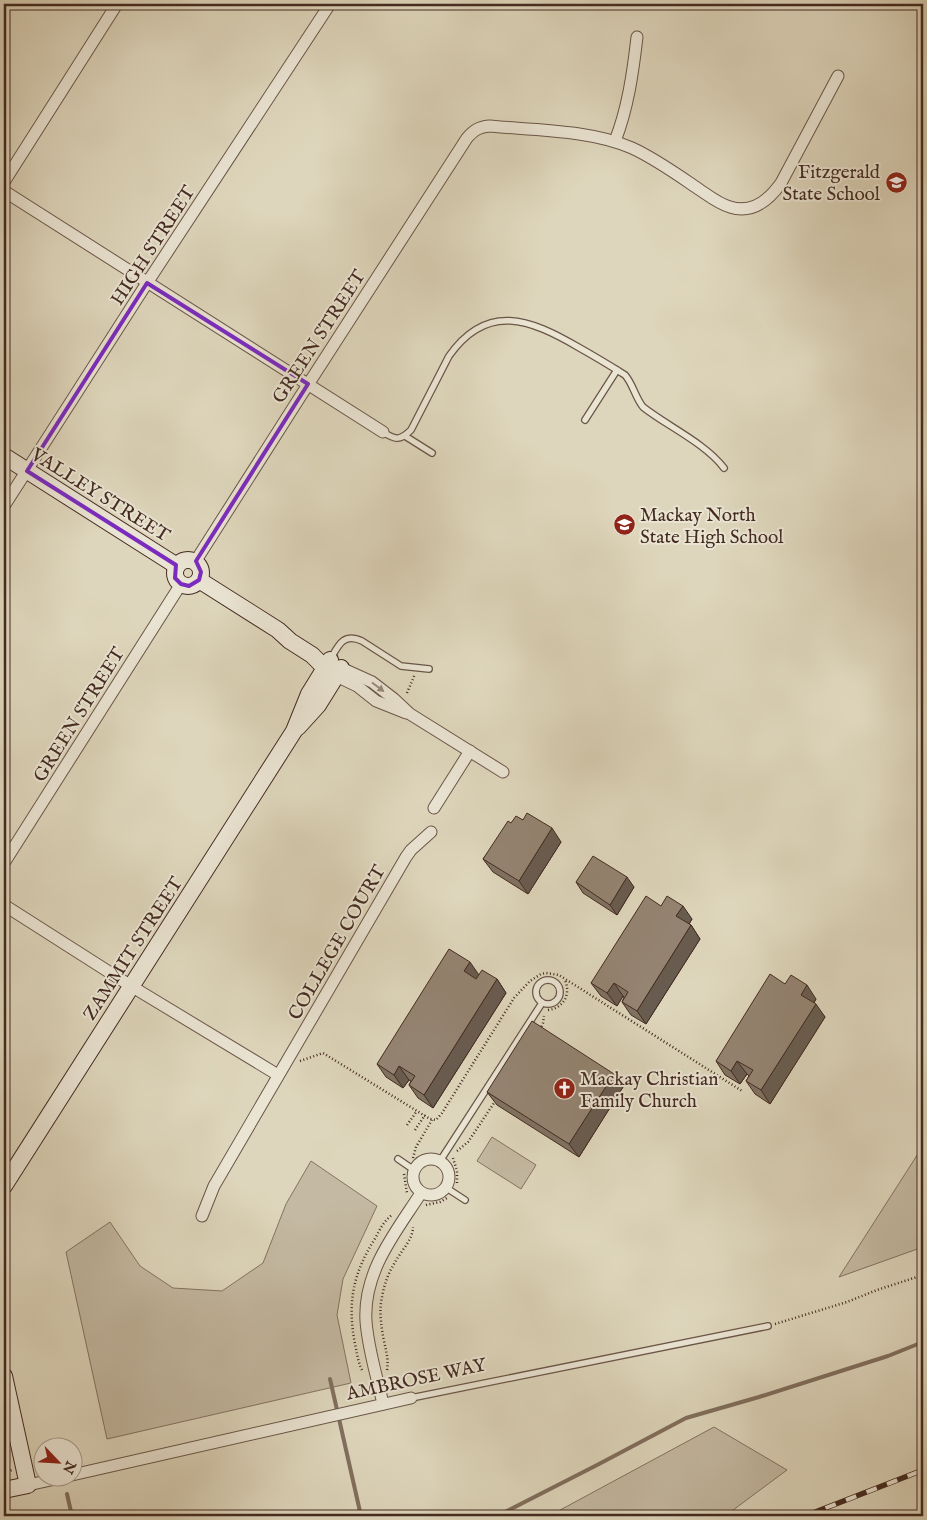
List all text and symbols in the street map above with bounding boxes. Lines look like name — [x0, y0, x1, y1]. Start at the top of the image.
place label: Fitzgerald State School — [783, 161, 881, 207]
school or university icon: Fitzgerald State School — [884, 170, 908, 194]
street label: HIGH STREET — [106, 182, 201, 310]
street label: GREEN STREET — [268, 266, 372, 408]
street label: VALLEY STREET — [25, 443, 174, 548]
place label: Mackay North State High School — [640, 504, 784, 550]
school or university icon: Mackay North State High School — [612, 513, 636, 537]
street label: GREEN STREET — [29, 643, 131, 787]
one-way arrow — [371, 681, 384, 692]
street label: COLLEGE COURT — [284, 861, 392, 1025]
street label: ZAMMIT STREET — [78, 873, 189, 1025]
place label: Mackay Christian Family Church — [580, 1068, 718, 1114]
church icon: Mackay Christian Family Church — [552, 1077, 576, 1101]
street label: AMBROSE WAY — [343, 1353, 490, 1407]
north arrow — [32, 1438, 82, 1488]
text: N — [58, 1457, 80, 1476]

